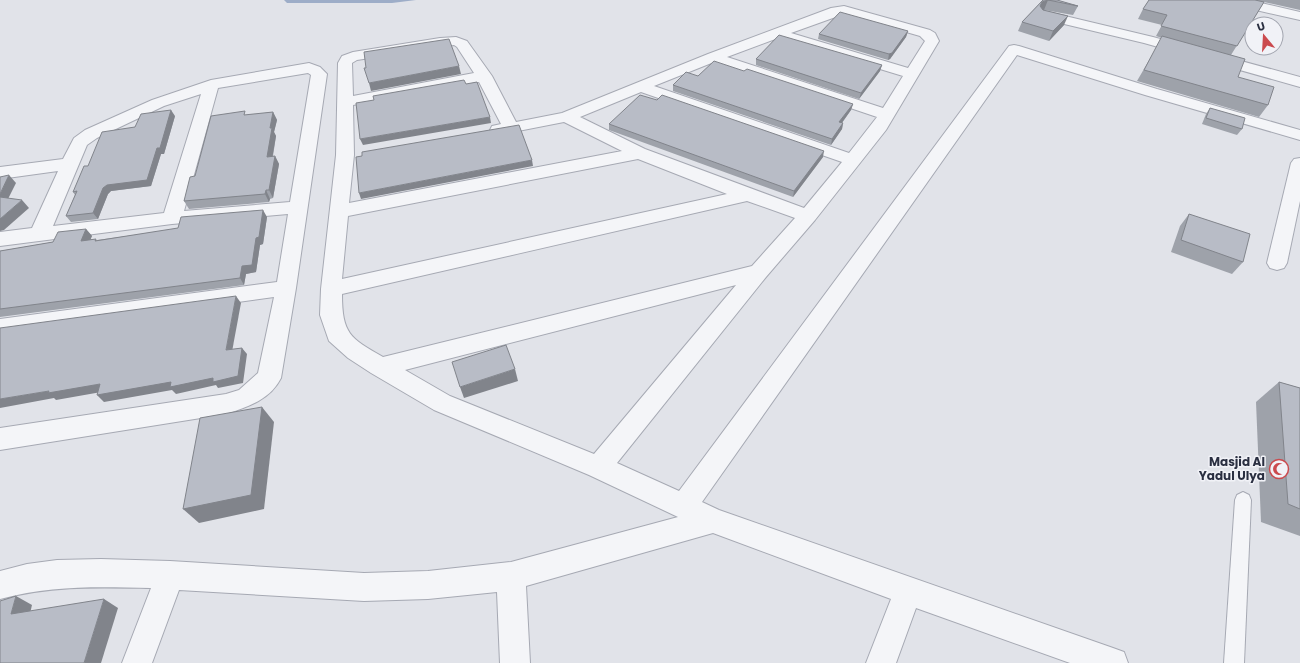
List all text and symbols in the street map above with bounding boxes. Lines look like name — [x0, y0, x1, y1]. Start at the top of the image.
north arrow — [1244, 16, 1284, 56]
text: U — [1255, 18, 1267, 35]
place label: Masjid Al Yadul Ulya — [1199, 453, 1265, 484]
mosque icon: Masjid Al Yadul Ulya — [1268, 458, 1290, 480]

